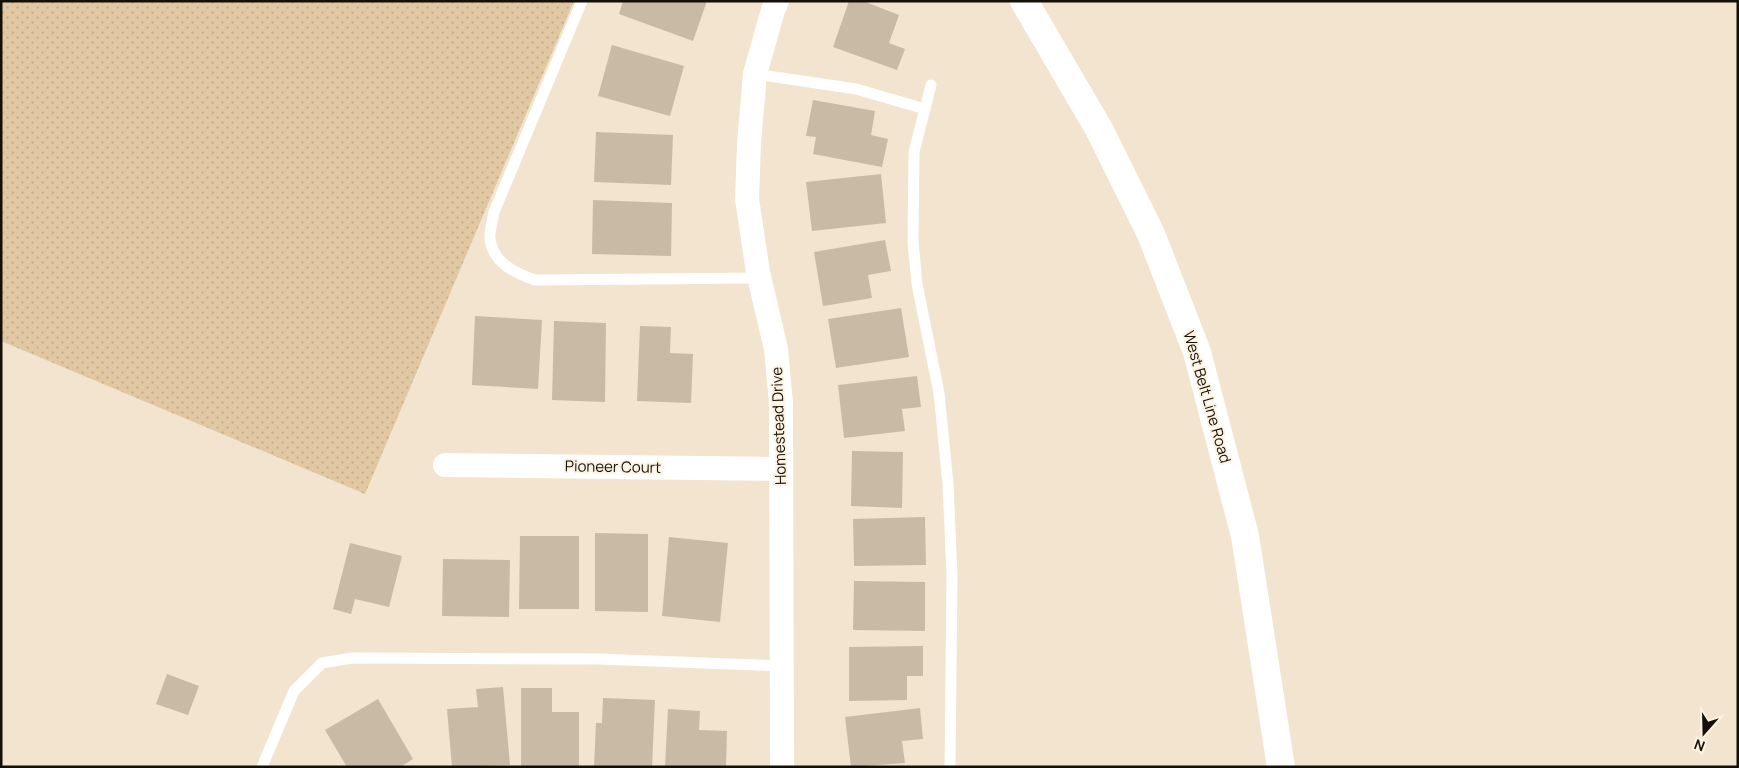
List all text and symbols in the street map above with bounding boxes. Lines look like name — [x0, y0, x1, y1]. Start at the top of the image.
street label: West Belt Line Road — [1179, 328, 1236, 465]
street label: Homestead Drive — [766, 366, 791, 485]
street label: Pioneer Court — [565, 455, 661, 478]
north arrow — [1679, 708, 1729, 758]
text: N — [1691, 735, 1707, 756]

